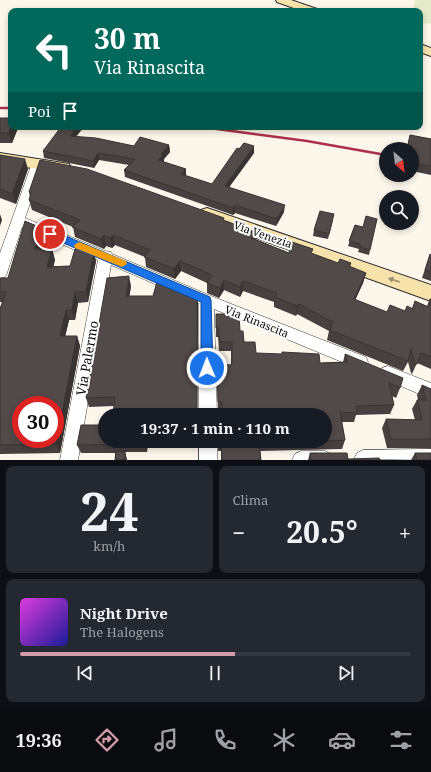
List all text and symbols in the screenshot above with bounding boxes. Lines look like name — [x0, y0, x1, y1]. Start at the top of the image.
text: 30 m — [94, 19, 161, 57]
icon: left — [28, 24, 80, 76]
text: Via Rinascita — [94, 55, 205, 79]
icon: arrive — [59, 100, 81, 122]
text: Poi — [28, 101, 51, 121]
north arrow — [379, 142, 419, 182]
map controls — [379, 142, 419, 230]
button: search — [379, 190, 419, 230]
pin — [33, 217, 67, 251]
street label: Via Venezia — [232, 217, 294, 251]
icon: arrive — [39, 223, 61, 245]
one-way arrow — [388, 277, 400, 283]
street label: Via Rinascita — [223, 301, 291, 341]
street label: Via Palermo — [72, 319, 102, 397]
position arrow — [186, 347, 228, 389]
speed limit sign: 30 — [12, 396, 64, 448]
text: 19:37 · 1 min · 110 m — [140, 418, 290, 438]
text: 24 — [80, 475, 139, 546]
text: Clima — [233, 491, 268, 509]
text: 20.5° — [286, 511, 358, 552]
text: − — [233, 517, 245, 547]
text: + — [399, 517, 411, 547]
text: km/h — [93, 537, 125, 555]
text: Night Drive — [80, 603, 168, 623]
text: The Halogens — [80, 623, 164, 641]
icon: previous — [74, 662, 96, 684]
icon: pause — [204, 662, 226, 684]
icon: next — [335, 662, 357, 684]
icon: directions — [93, 726, 121, 754]
icon: music — [152, 726, 180, 754]
icon: phone — [211, 726, 239, 754]
icon: climate — [270, 726, 298, 754]
icon: car — [328, 726, 356, 754]
icon: filters — [387, 726, 415, 754]
text: 19:36 — [15, 728, 62, 752]

